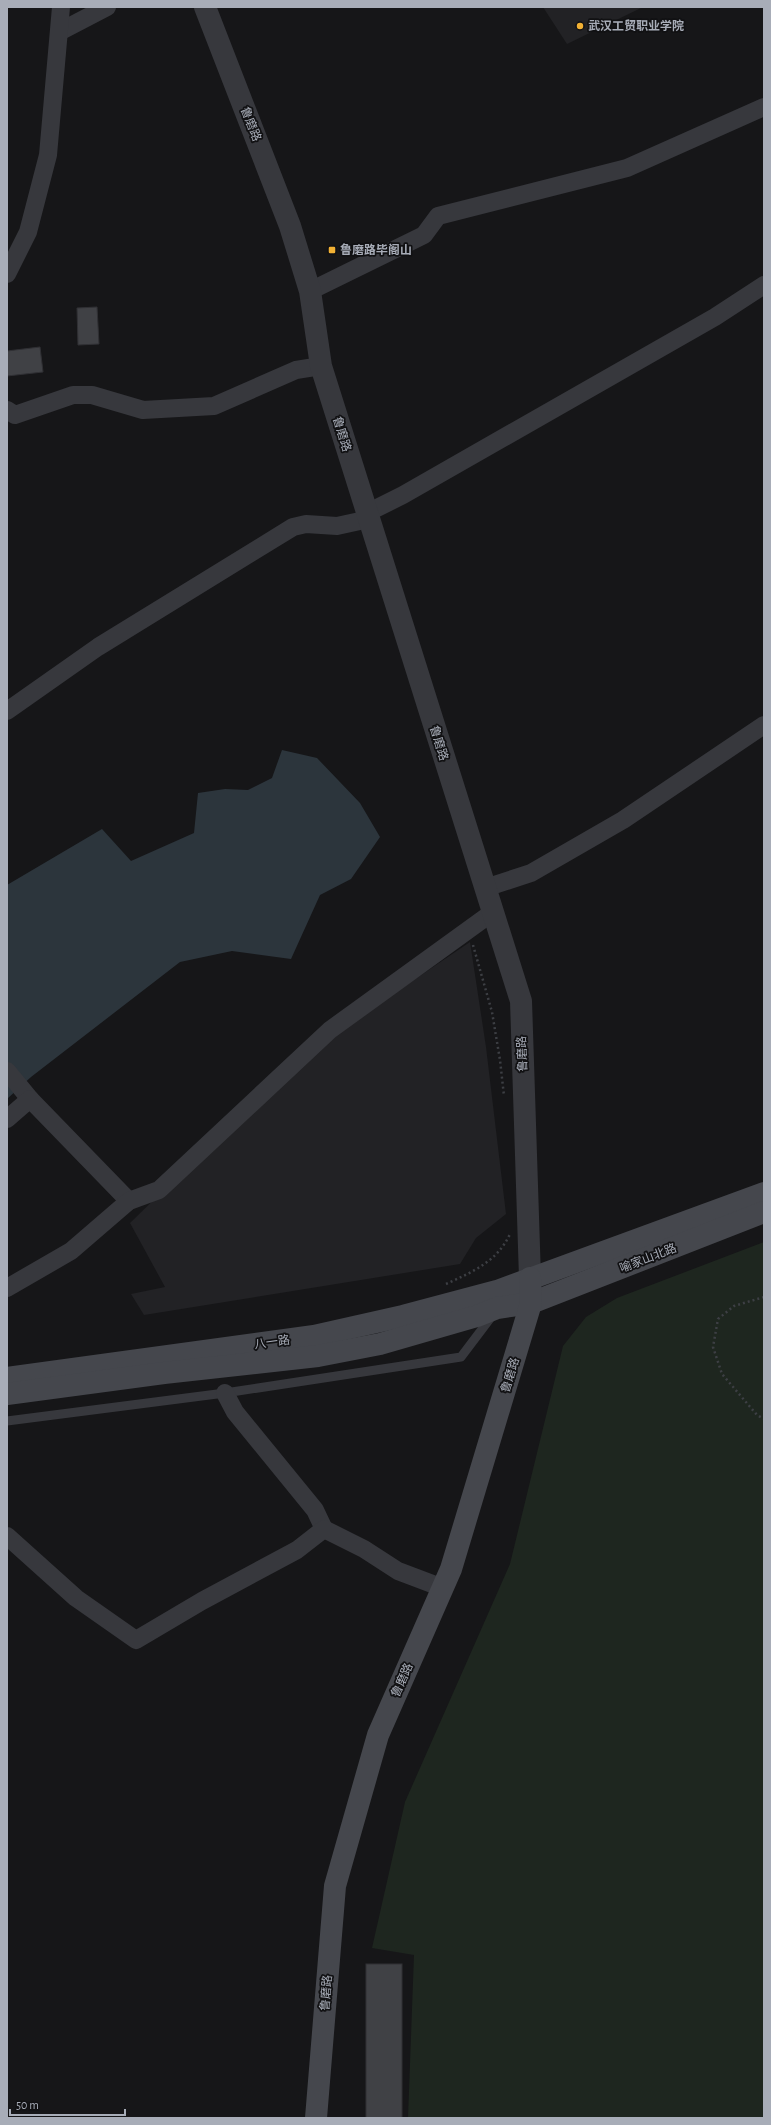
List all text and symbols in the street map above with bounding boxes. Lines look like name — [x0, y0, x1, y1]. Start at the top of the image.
place label: 武汉工贸职业学院 — [588, 19, 684, 32]
marker: 武汉工贸职业学院 — [575, 21, 585, 31]
street label: 鲁磨路 — [239, 105, 264, 143]
place label: 鲁磨路毕阁山 — [340, 243, 412, 256]
marker: 鲁磨路毕阁山 — [327, 245, 337, 255]
street label: 鲁磨路 — [331, 415, 354, 453]
street label: 鲁磨路 — [428, 724, 451, 762]
street label: 鲁磨路 — [514, 1036, 529, 1072]
street label: 喻家山北路 — [617, 1241, 678, 1274]
street label: 八一路 — [253, 1333, 291, 1350]
street label: 鲁磨路 — [498, 1356, 521, 1394]
street label: 鲁磨路 — [388, 1661, 415, 1699]
street label: 鲁磨路 — [317, 1974, 334, 2011]
scale bar — [10, 2091, 125, 2117]
text: 50 m — [16, 2099, 39, 2111]

